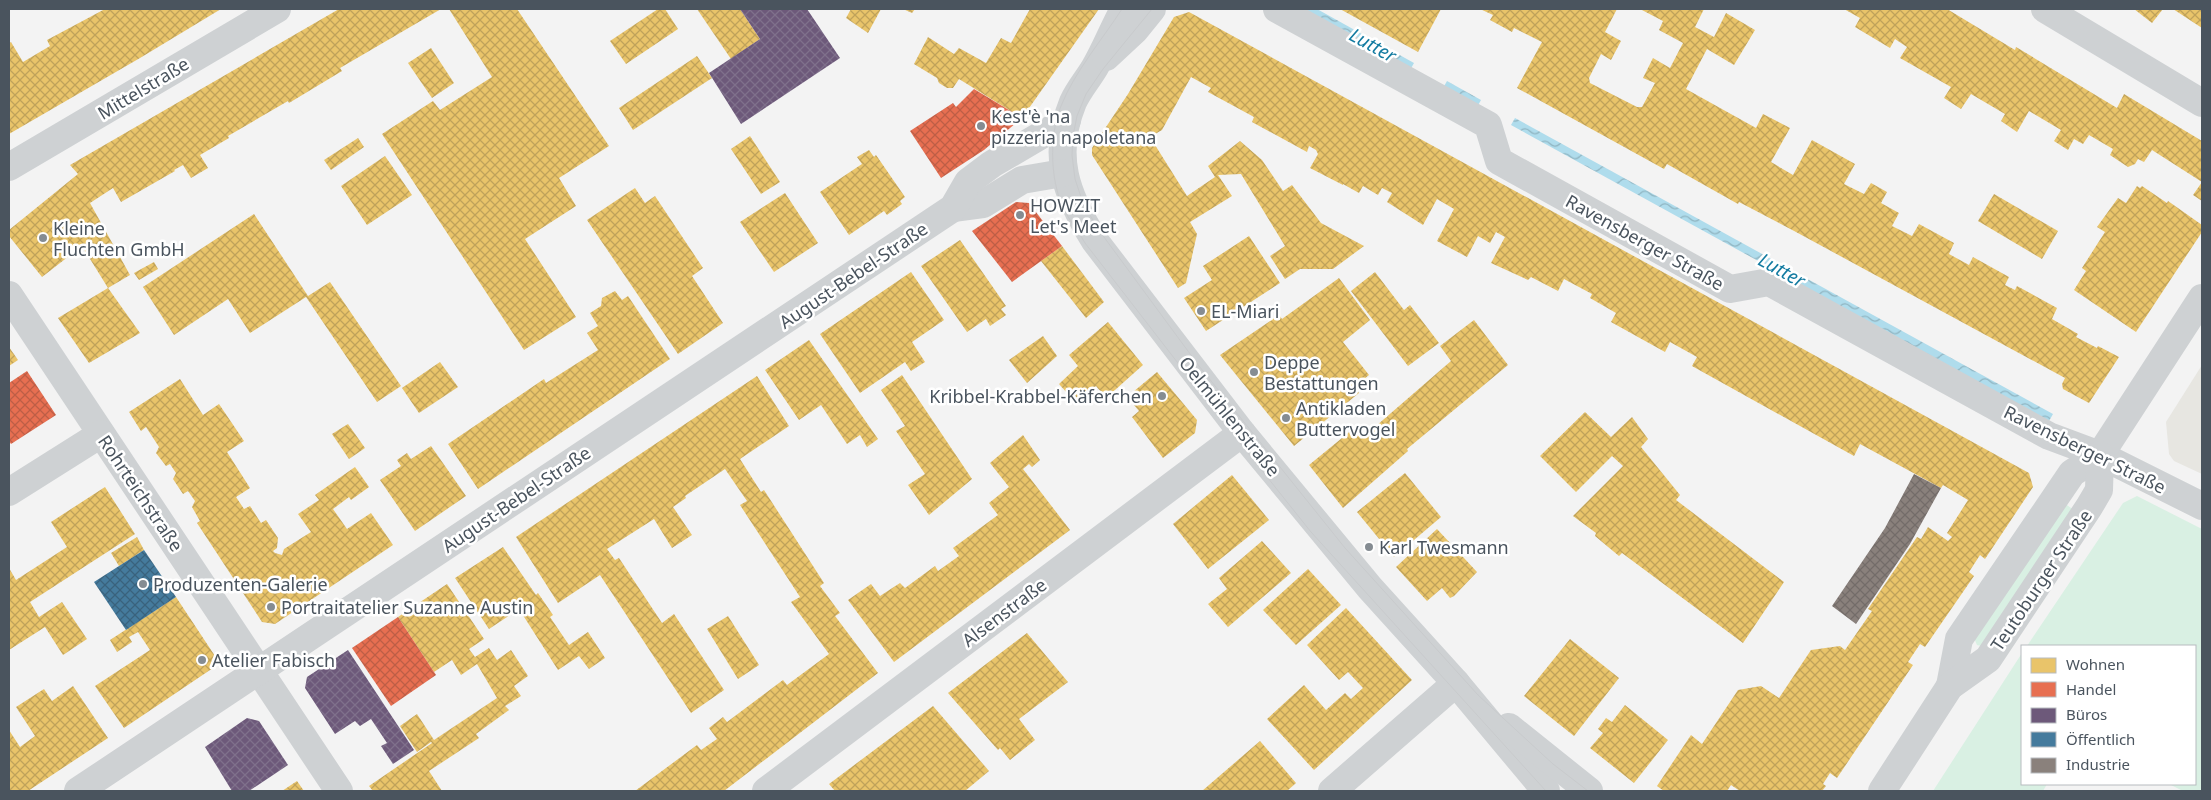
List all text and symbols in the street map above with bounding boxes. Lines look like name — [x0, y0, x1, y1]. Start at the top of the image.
water label: Lutter — [1345, 22, 1402, 69]
street label: Mittelstraße — [93, 51, 193, 125]
place label: Kest'è 'na pizzeria napoletana — [991, 104, 1156, 149]
marker: Kest'è 'na pizzeria napoletana — [975, 120, 987, 132]
street label: Ravensberger Straße — [1562, 189, 1728, 295]
place label: HOWZIT Let's Meet — [1030, 193, 1117, 238]
marker: HOWZIT Let's Meet — [1014, 209, 1026, 221]
place label: Kleine Fluchten GmbH — [53, 216, 185, 261]
street label: August-Bebel-Straße — [774, 216, 932, 334]
marker: Kleine Fluchten GmbH — [37, 232, 49, 244]
water label: Lutter — [1754, 247, 1811, 294]
place label: EL-Miari — [1211, 299, 1279, 323]
marker: EL-Miari — [1195, 305, 1207, 317]
place label: Deppe Bestattungen — [1264, 350, 1379, 395]
street label: Oelmühlenstraße — [1174, 351, 1286, 481]
marker: Deppe Bestattungen — [1248, 366, 1260, 378]
place label: Kribbel-Krabbel-Käferchen — [929, 384, 1152, 408]
marker: Kribbel-Krabbel-Käferchen — [1156, 390, 1168, 402]
place label: Antikladen Buttervogel — [1296, 396, 1395, 441]
street label: Ravensberger Straße — [2000, 399, 2170, 499]
marker: Antikladen Buttervogel — [1280, 412, 1292, 424]
street label: Rohrteichstraße — [93, 430, 189, 556]
street label: August-Bebel-Straße — [437, 440, 595, 558]
street label: Teutoburger Straße — [1985, 505, 2097, 655]
place label: Karl Twesmann — [1379, 535, 1509, 559]
marker: Karl Twesmann — [1363, 541, 1375, 553]
place label: Produzenten-Galerie — [153, 572, 328, 596]
street label: Alsenstraße — [957, 572, 1051, 652]
marker: Produzenten-Galerie — [137, 578, 149, 590]
place label: Portraitatelier Suzanne Austin — [281, 595, 534, 619]
marker: Portraitatelier Suzanne Austin — [265, 601, 277, 613]
legend — [2021, 645, 2196, 785]
place label: Atelier Fabisch — [212, 648, 335, 672]
marker: Atelier Fabisch — [196, 654, 208, 666]
text: Wohnen — [2066, 654, 2125, 674]
text: Handel — [2066, 679, 2116, 699]
text: Büros — [2066, 704, 2107, 724]
text: Öffentlich — [2066, 729, 2135, 749]
text: Industrie — [2066, 754, 2130, 774]

